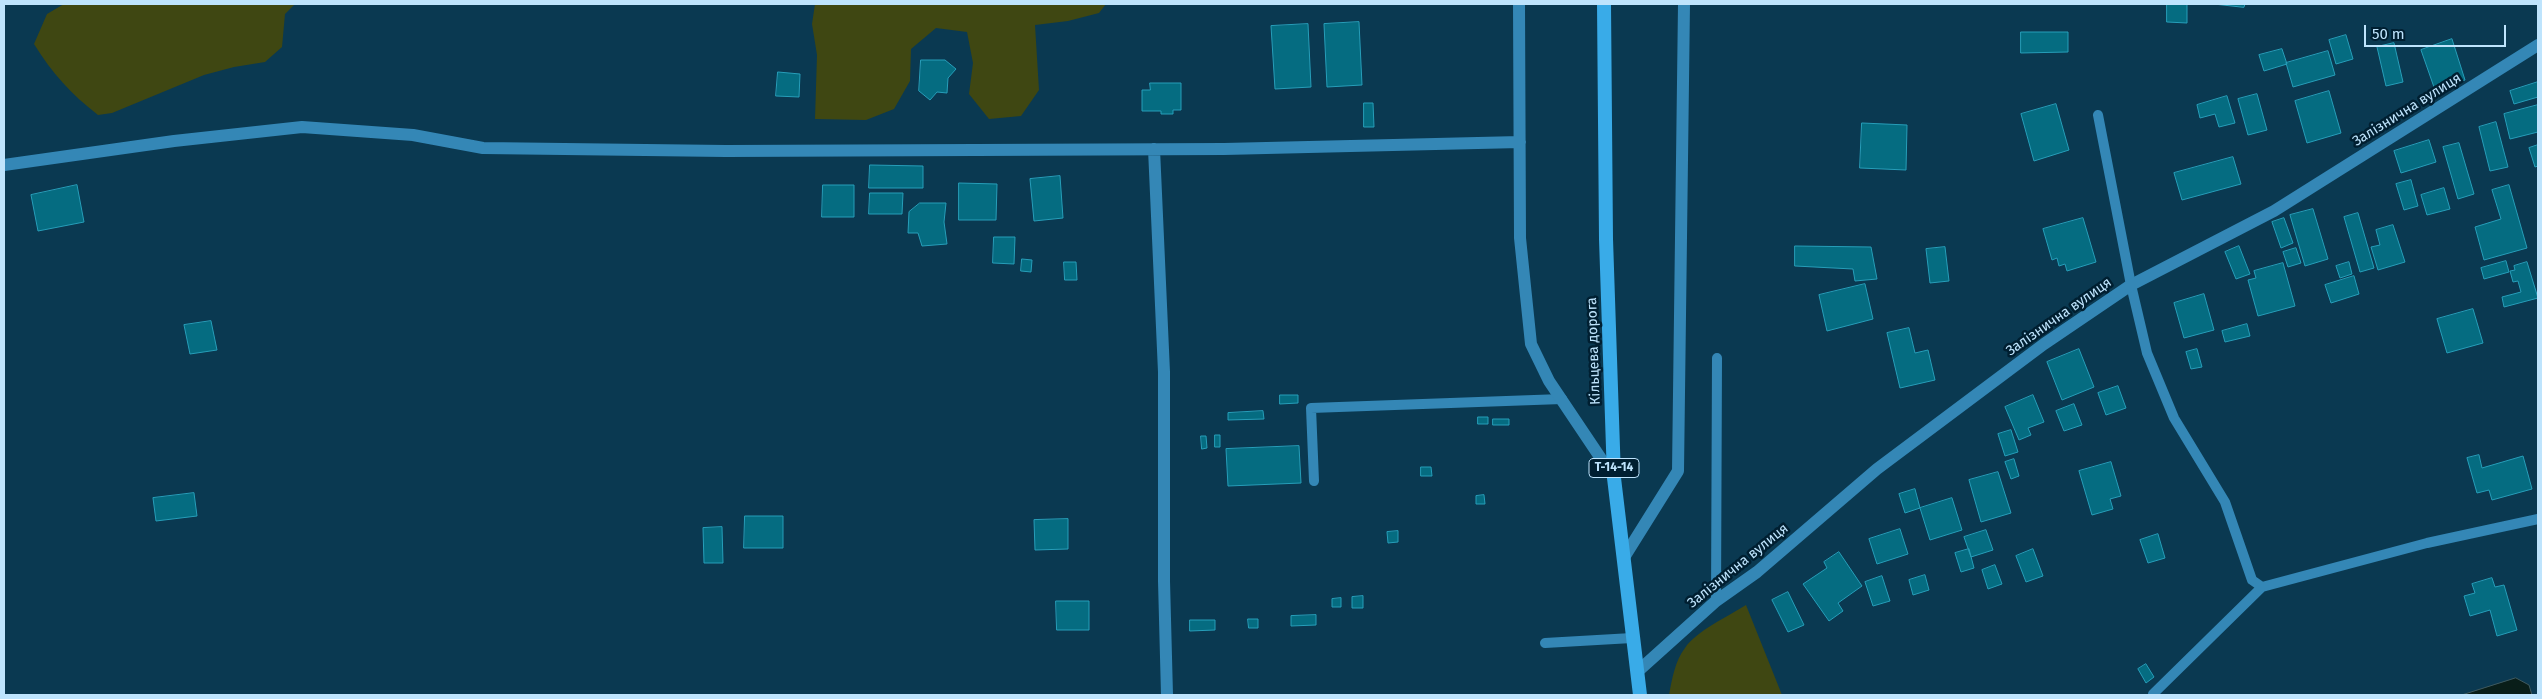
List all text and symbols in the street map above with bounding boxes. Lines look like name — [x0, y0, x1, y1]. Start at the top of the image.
scale bar — [2367, 15, 2510, 47]
text: 50 m — [2372, 25, 2405, 43]
street label: Залізнична вулиця — [2350, 70, 2464, 150]
street label: Залізнична вулиця — [2003, 274, 2115, 360]
street label: Кільцева дорога — [1584, 297, 1604, 405]
road number: Т-14-14 — [1589, 458, 1639, 478]
street label: Залізнична вулиця — [1684, 520, 1792, 612]

